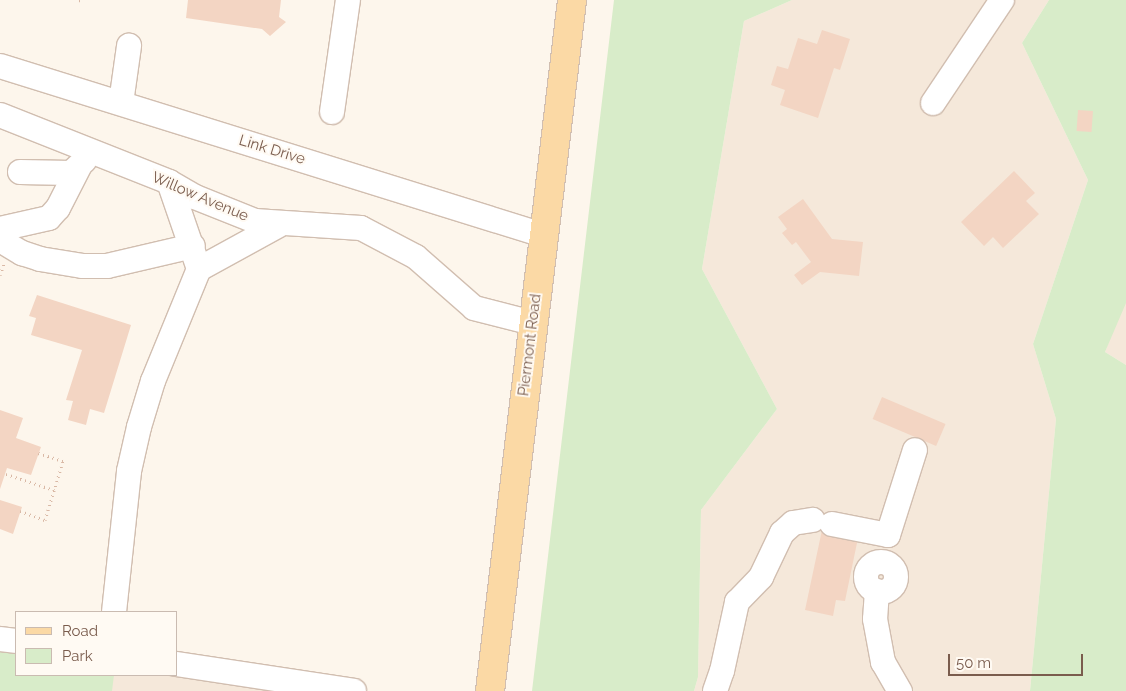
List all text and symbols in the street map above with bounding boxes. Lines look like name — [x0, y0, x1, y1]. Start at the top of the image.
street label: Link Drive — [237, 131, 307, 169]
street label: Willow Avenue — [148, 168, 252, 226]
street label: Piermont Road — [515, 293, 545, 397]
legend — [15, 611, 178, 676]
text: Road — [62, 622, 98, 640]
scale bar — [951, 644, 1086, 676]
text: Park — [62, 647, 93, 665]
text: 50 m — [956, 654, 991, 672]

